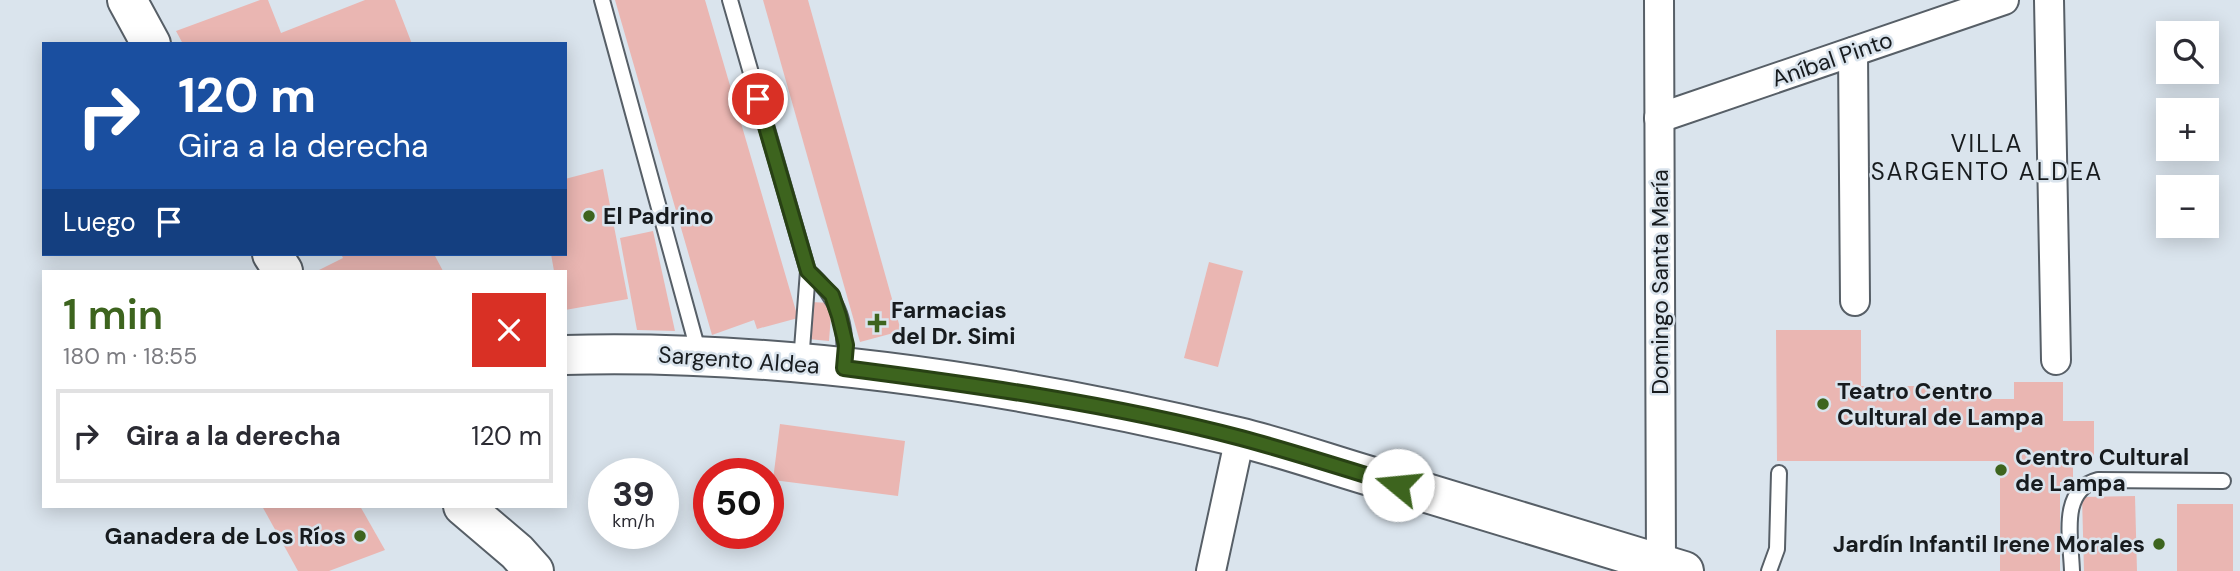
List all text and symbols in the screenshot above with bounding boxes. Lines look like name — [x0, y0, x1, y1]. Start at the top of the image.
map controls — [2156, 21, 2219, 238]
button: search — [2156, 21, 2219, 84]
street label: Aníbal Pinto — [1767, 24, 1897, 94]
text: 120 m — [178, 63, 316, 127]
pin — [728, 69, 788, 129]
icon: right — [63, 70, 154, 161]
icon: arrive — [739, 80, 777, 118]
button: + — [2156, 98, 2219, 161]
text: Gira a la derecha — [178, 125, 428, 167]
district label: VILLA SARGENTO ALDEA — [1871, 128, 2103, 187]
street label: Domingo Santa María — [1645, 169, 1675, 395]
button: − — [2156, 175, 2219, 238]
place label: El Padrino — [603, 201, 714, 231]
icon: arrive — [150, 203, 188, 241]
text: Luego — [63, 205, 136, 239]
marker: El Padrino — [581, 208, 597, 224]
text: 1 min — [63, 287, 163, 342]
button: close — [472, 293, 546, 367]
place label: Farmacias del Dr. Simi — [891, 295, 1016, 351]
marker: Farmacias del Dr. Simi — [869, 315, 885, 331]
street label: Sargento Aldea — [657, 339, 821, 381]
text: 180 m · 18:55 — [63, 341, 197, 371]
place label: Teatro Centro Cultural de Lampa — [1837, 376, 2044, 432]
marker: Teatro Centro Cultural de Lampa — [1815, 396, 1831, 412]
icon: right — [67, 417, 105, 455]
text: Gira a la derecha — [126, 419, 341, 453]
text: 120 m — [471, 419, 542, 453]
place label: Centro Cultural de Lampa — [2015, 442, 2189, 498]
position arrow — [1361, 448, 1435, 522]
speed limit sign: 50 — [693, 458, 784, 549]
marker: Centro Cultural de Lampa — [1993, 462, 2009, 478]
text: 39 — [612, 471, 655, 517]
text: km/h — [612, 509, 655, 533]
place label: Ganadera de Los Ríos — [105, 521, 346, 551]
marker: Ganadera de Los Ríos — [352, 528, 368, 544]
place label: Jardín Infantil Irene Morales — [1833, 529, 2145, 559]
marker: Jardín Infantil Irene Morales — [2151, 536, 2167, 552]

